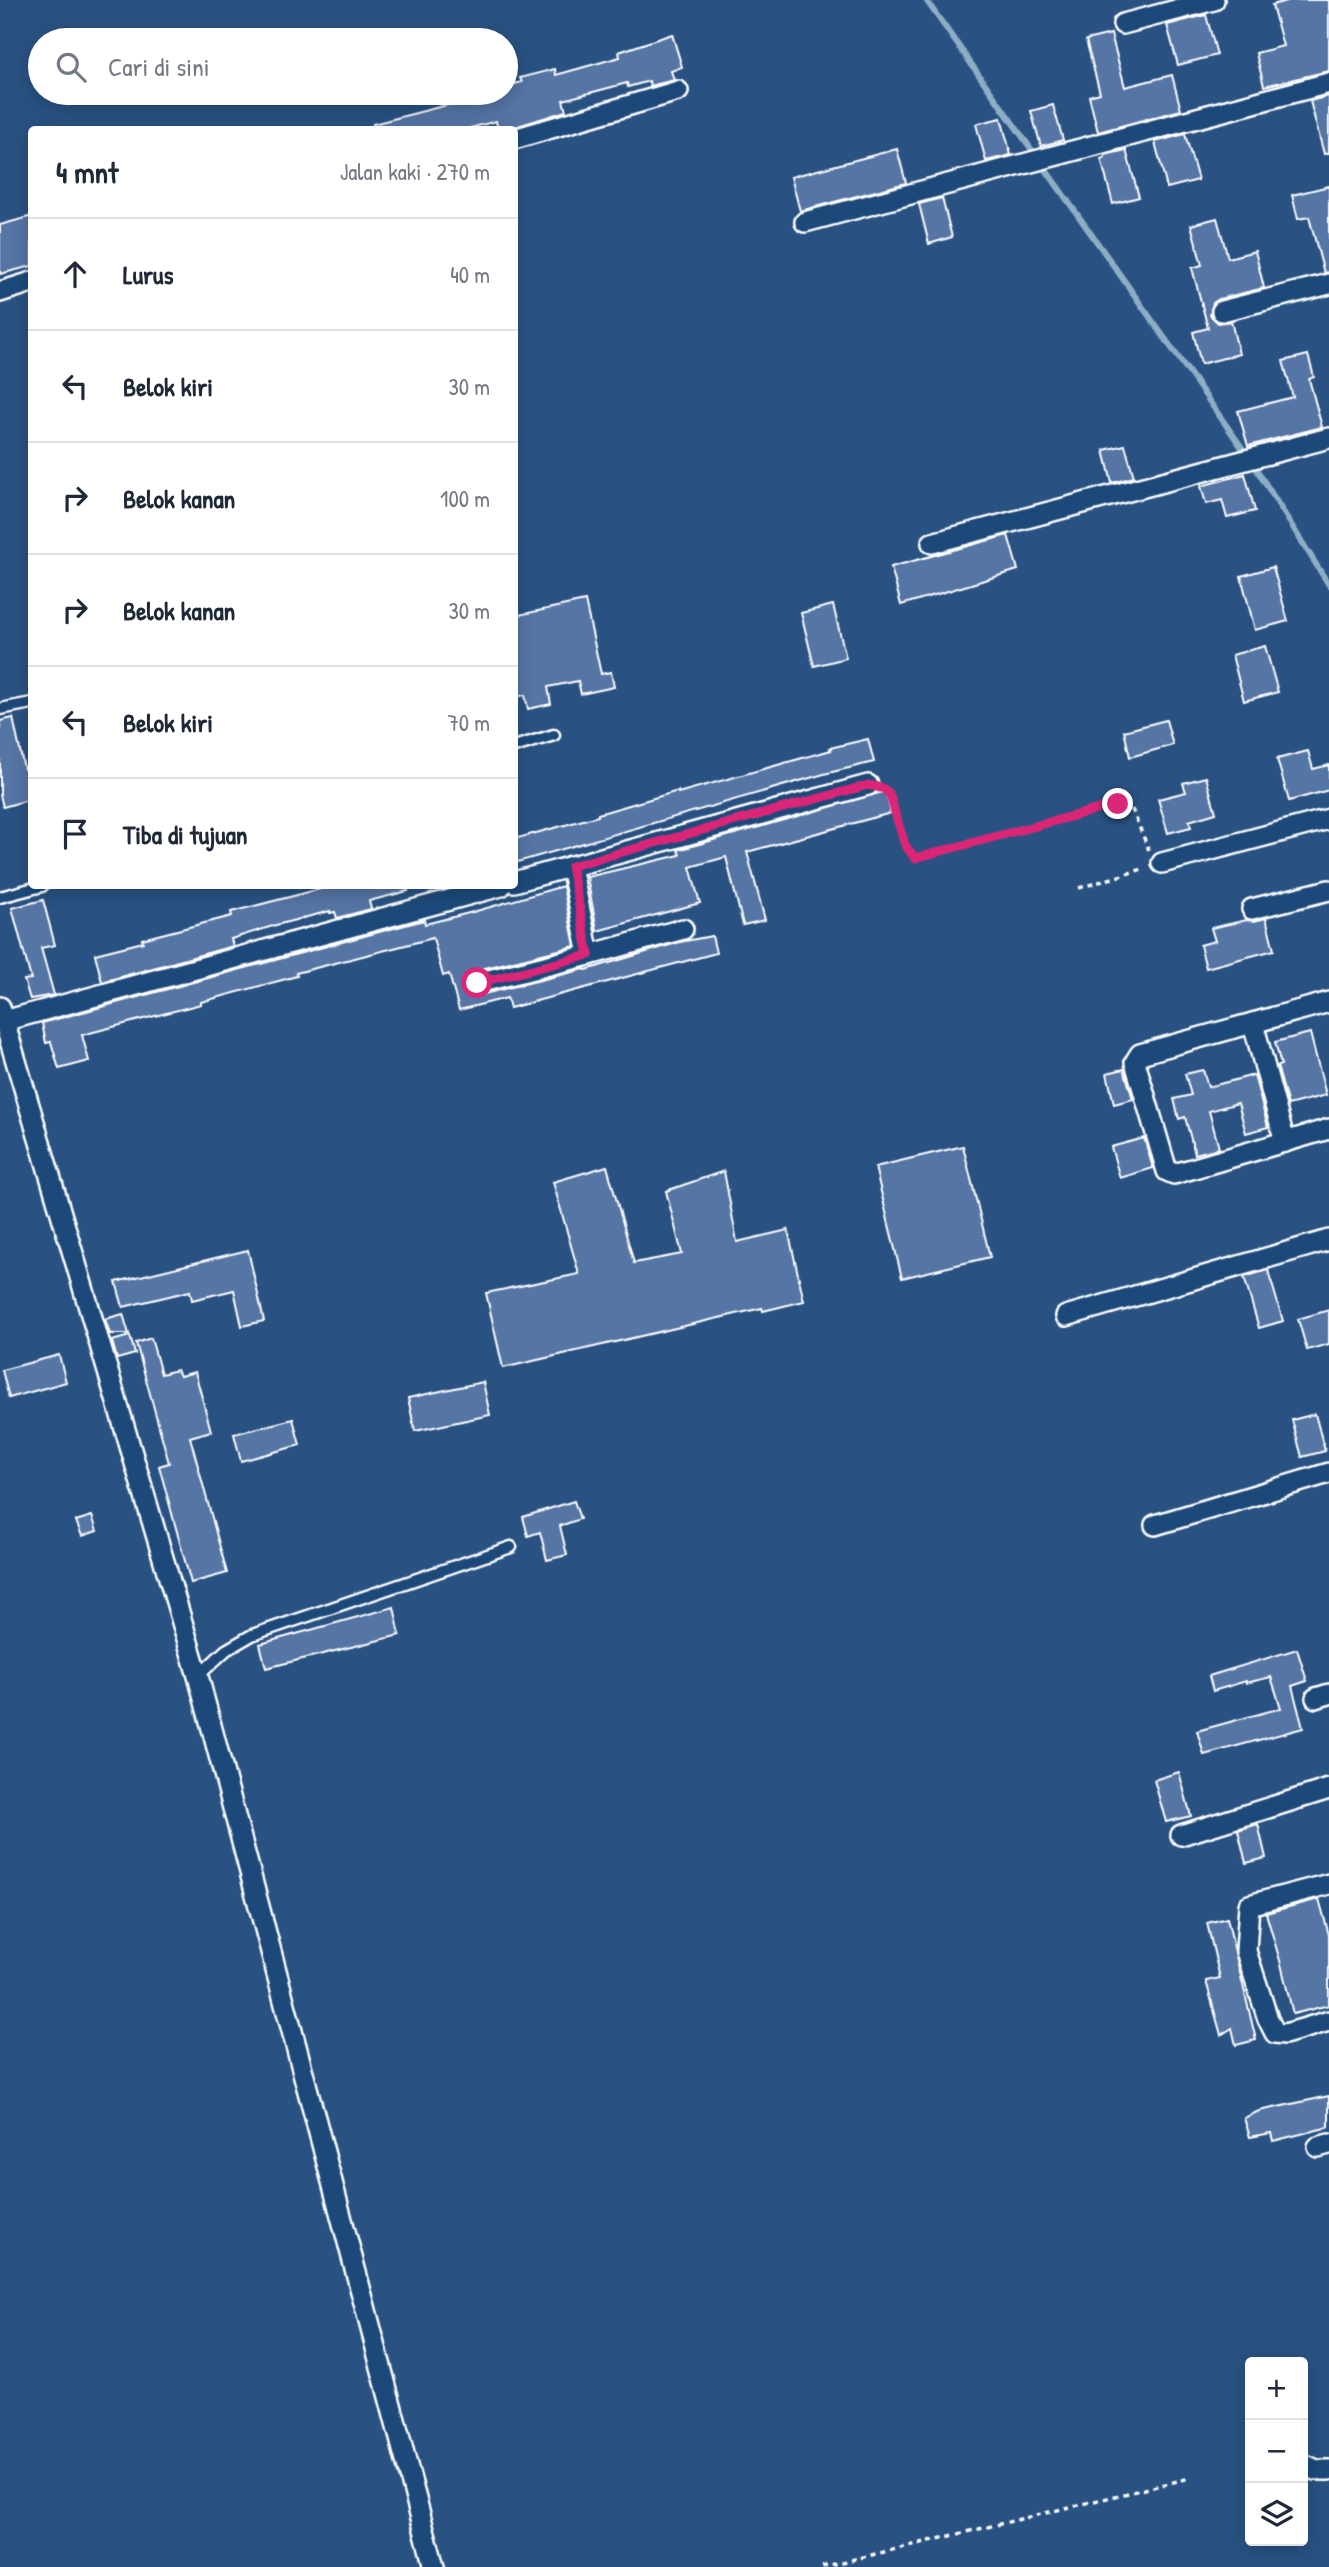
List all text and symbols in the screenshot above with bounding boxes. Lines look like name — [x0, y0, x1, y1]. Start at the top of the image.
search box — [28, 28, 518, 105]
icon: search — [52, 48, 90, 86]
text: Cari di sini — [108, 49, 210, 84]
text: 4 mnt — [56, 152, 118, 192]
text: Jalan kaki · 270 m — [340, 156, 490, 187]
icon: ahead — [56, 255, 94, 293]
text: Lurus — [123, 257, 174, 292]
text: 40 m — [450, 259, 490, 290]
icon: left — [56, 367, 94, 405]
text: Belok kiri — [123, 369, 213, 404]
text: 30 m — [448, 371, 490, 402]
icon: right — [56, 479, 94, 517]
text: Belok kanan — [123, 481, 235, 516]
text: 100 m — [440, 483, 490, 514]
icon: right — [56, 591, 94, 629]
text: Belok kanan — [123, 593, 235, 628]
text: 30 m — [448, 595, 490, 626]
icon: left — [56, 703, 94, 741]
text: Belok kiri — [123, 705, 213, 740]
text: 70 m — [447, 707, 490, 738]
route end — [1102, 788, 1133, 819]
icon: arrive — [56, 815, 94, 853]
text: Tiba di tujuan — [123, 817, 248, 852]
route start — [461, 967, 492, 998]
map controls — [1245, 2357, 1308, 2546]
button: + — [1245, 2357, 1308, 2420]
button: − — [1245, 2420, 1308, 2483]
button: layers — [1245, 2483, 1308, 2546]

